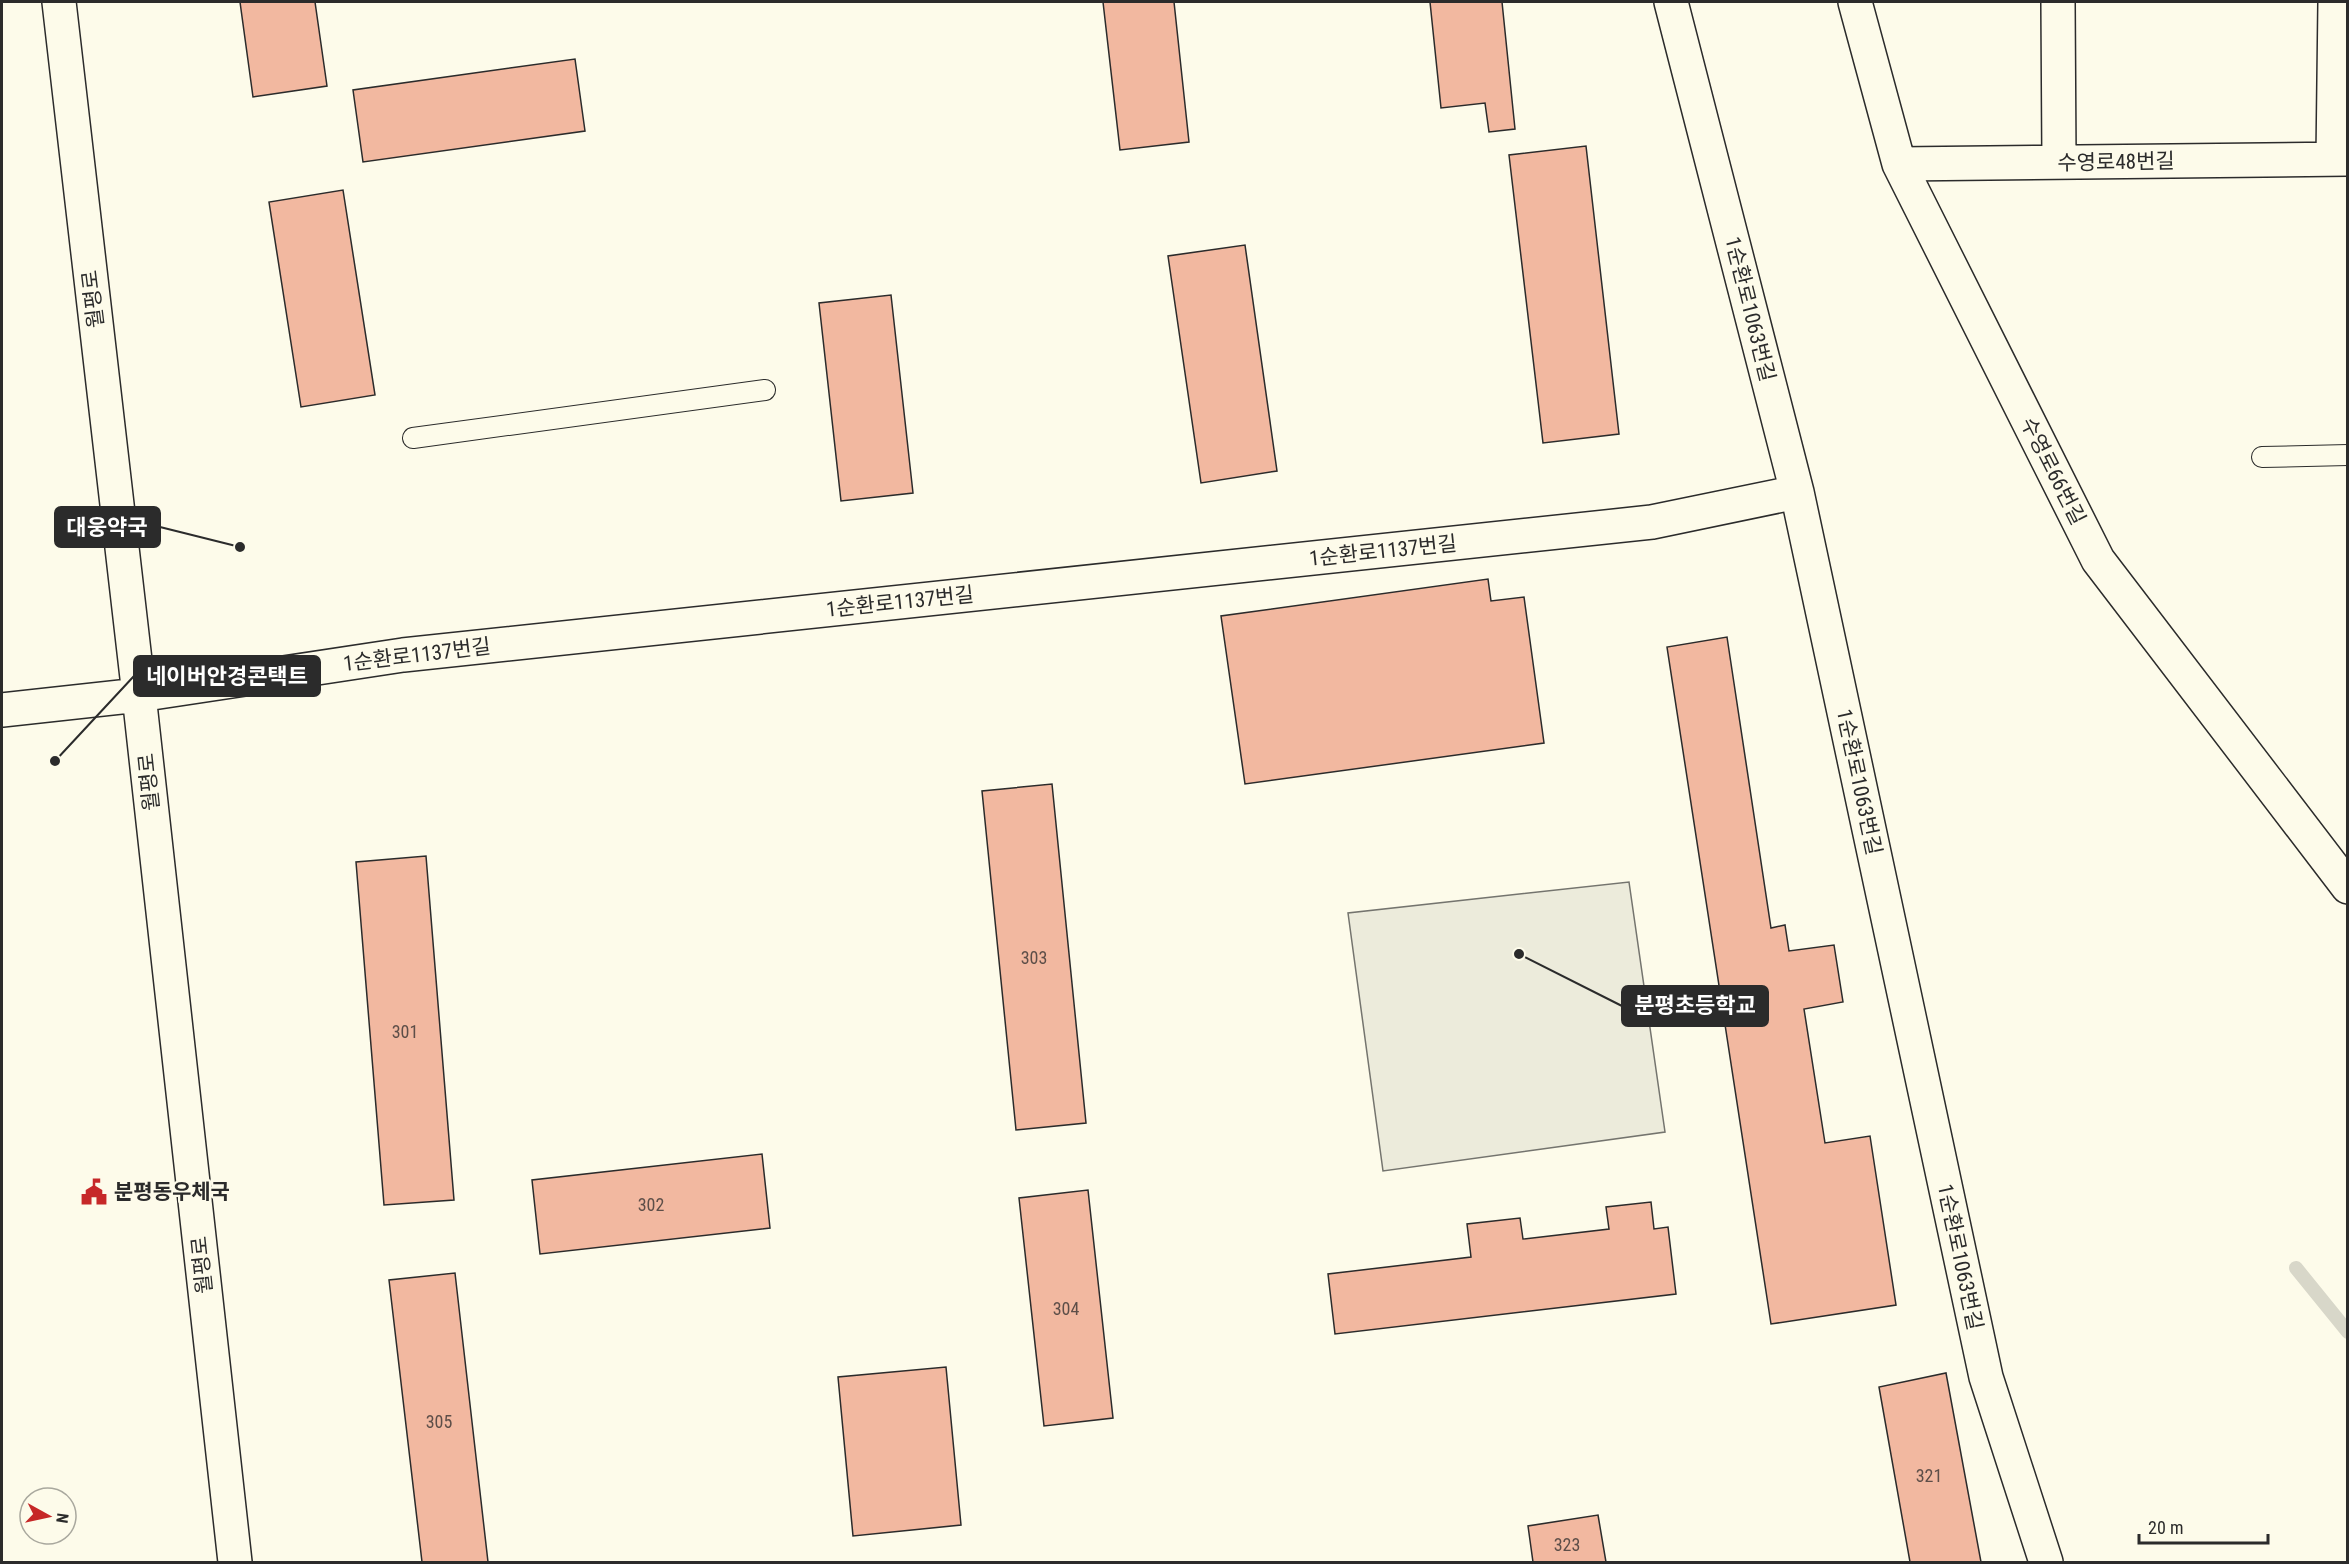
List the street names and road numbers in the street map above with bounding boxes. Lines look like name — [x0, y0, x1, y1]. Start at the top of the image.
street label: 수영로48번길 — [2057, 149, 2175, 175]
street label: 1순환로1063번길 — [1720, 234, 1780, 384]
street label: 월평로 — [78, 269, 108, 329]
street label: 수영로66번길 — [2016, 413, 2090, 529]
street label: 1순환로1137번길 — [1308, 531, 1458, 571]
street label: 1순환로1137번길 — [825, 582, 975, 622]
street label: 1순환로1137번길 — [342, 634, 492, 676]
street label: 1순환로1063번길 — [1832, 707, 1886, 857]
street label: 월평로 — [134, 752, 164, 812]
street label: 1순환로1063번길 — [1933, 1182, 1987, 1332]
street label: 월평로 — [187, 1235, 217, 1295]

